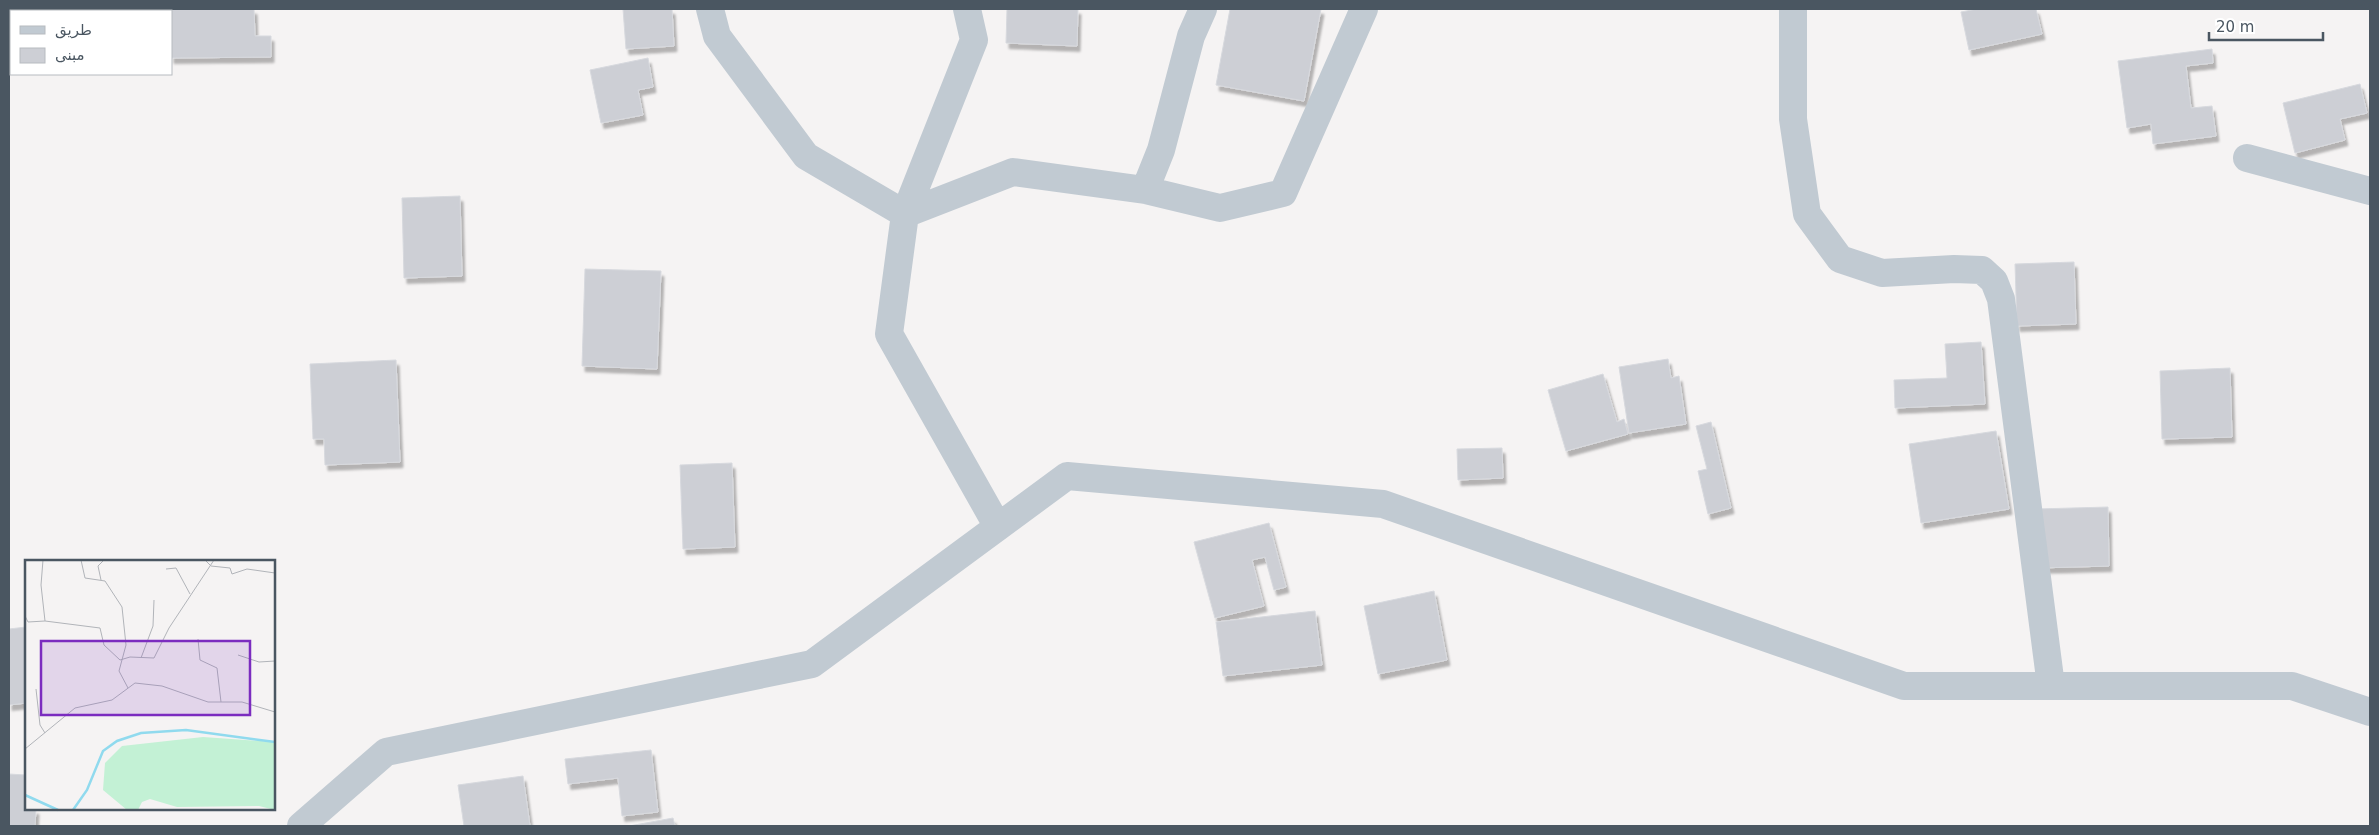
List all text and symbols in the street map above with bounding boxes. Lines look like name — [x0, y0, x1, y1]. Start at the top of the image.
legend — [10, 10, 172, 75]
scale bar — [2209, 10, 2323, 42]
text: 20 m — [2216, 18, 2254, 36]
text: طريق — [55, 21, 92, 39]
text: مبنى — [55, 46, 85, 64]
inset map — [25, 560, 275, 810]

